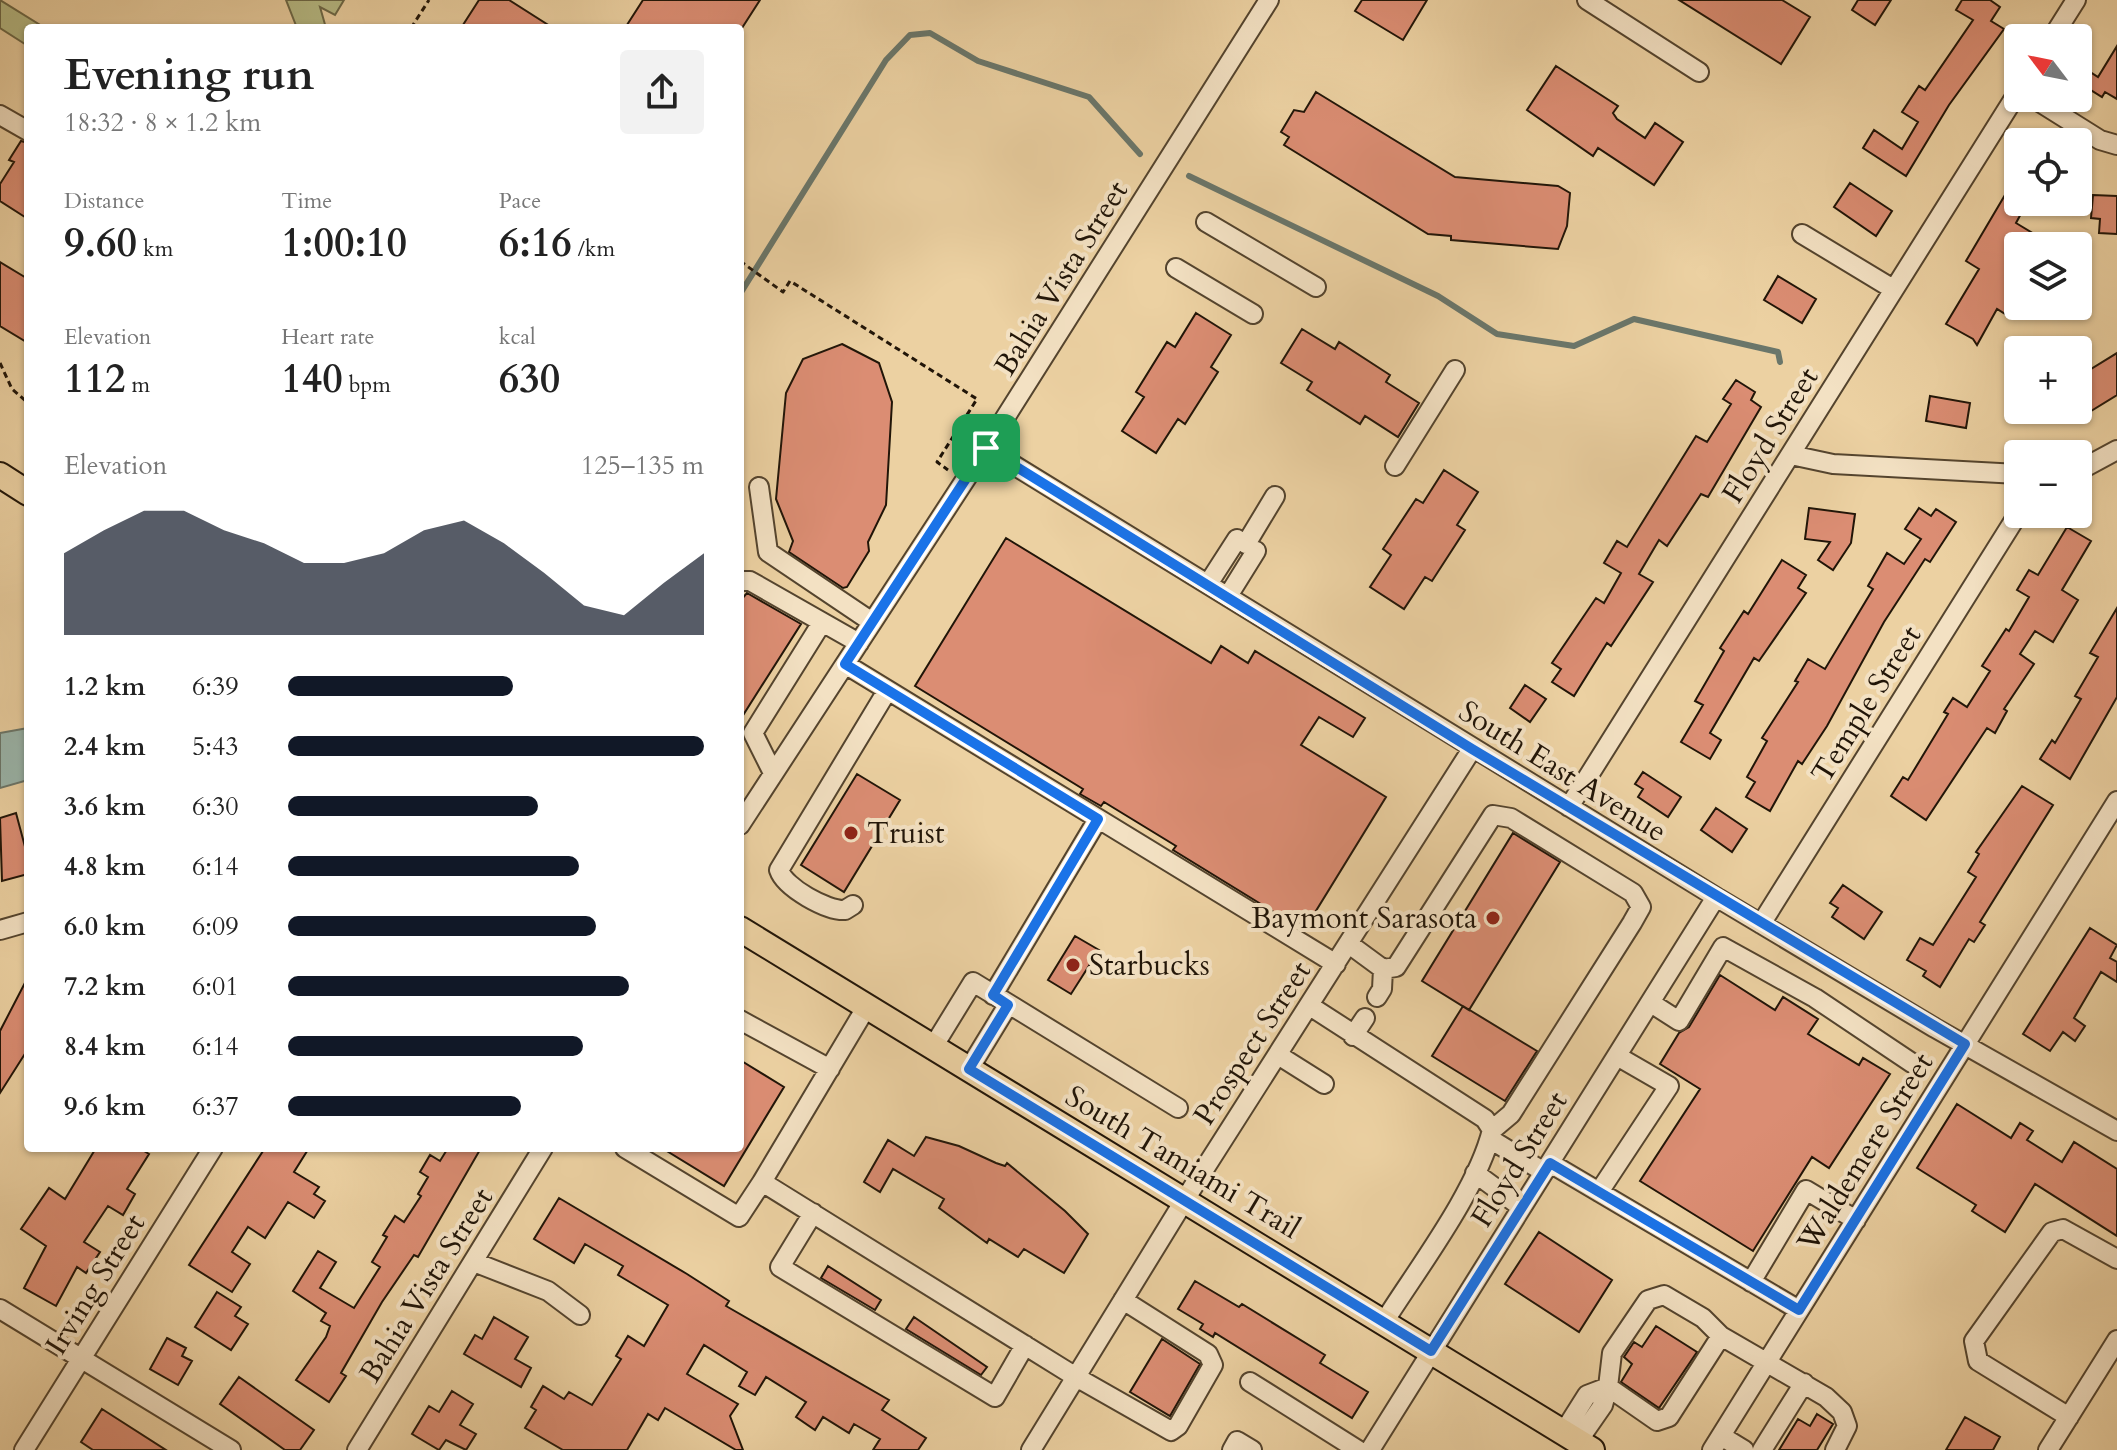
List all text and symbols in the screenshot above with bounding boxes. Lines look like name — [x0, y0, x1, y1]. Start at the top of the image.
north arrow — [2004, 24, 2092, 112]
map controls — [2004, 24, 2092, 528]
text: Evening run — [64, 45, 314, 105]
button: share — [620, 50, 704, 134]
text: 18:32 · 8 × 1.2 km — [64, 105, 261, 140]
button: locate — [2004, 128, 2092, 216]
street label: Bahia Vista Street — [985, 173, 1138, 383]
text: Distance — [64, 186, 144, 216]
text: Time — [281, 186, 332, 216]
text: Pace — [499, 186, 541, 216]
text: 9.60 — [64, 216, 137, 271]
text: 1:00:10 — [281, 216, 407, 271]
text: 6:16 — [499, 216, 572, 271]
button: layers — [2004, 232, 2092, 320]
text: km — [137, 234, 173, 264]
text: /km — [572, 234, 615, 264]
text: Elevation — [64, 322, 151, 352]
text: Heart rate — [281, 322, 375, 352]
text: kcal — [499, 322, 536, 352]
button: + — [2004, 336, 2092, 424]
text: 112 — [64, 352, 125, 407]
text: 140 — [281, 352, 343, 407]
text: 630 — [499, 352, 560, 407]
street label: Floyd Street — [1713, 359, 1829, 511]
text: m — [125, 370, 150, 400]
text: bpm — [343, 370, 391, 400]
pin — [952, 414, 1020, 482]
icon: arrive — [964, 426, 1008, 470]
button: − — [2004, 440, 2092, 528]
text: Elevation — [64, 448, 167, 483]
text: 125–135 m — [581, 448, 704, 483]
street label: Temple Street — [1802, 617, 1931, 791]
text: 1.2 km — [64, 669, 145, 704]
text: 6:39 — [192, 669, 239, 704]
street label: South East Avenue — [1451, 691, 1675, 852]
text: 2.4 km — [64, 729, 145, 764]
text: 5:43 — [192, 729, 239, 764]
text: 3.6 km — [64, 789, 145, 824]
text: 6:30 — [192, 789, 239, 824]
place label: Truist — [867, 813, 945, 854]
marker: Truist — [842, 824, 860, 842]
text: 4.8 km — [64, 849, 145, 884]
text: 6:14 — [192, 849, 239, 884]
place label: Baymont Sarasota — [1251, 898, 1477, 939]
text: 6.0 km — [64, 909, 145, 944]
text: 6:09 — [192, 909, 239, 944]
marker: Baymont Sarasota — [1484, 909, 1502, 927]
place label: Starbucks — [1089, 945, 1210, 986]
street label: Prospect Street — [1184, 953, 1321, 1133]
marker: Starbucks — [1064, 956, 1082, 974]
text: 7.2 km — [64, 969, 145, 1004]
text: 6:01 — [192, 969, 239, 1004]
text: 8.4 km — [64, 1029, 145, 1064]
text: 6:14 — [192, 1029, 239, 1064]
street label: Waldemere Street — [1787, 1045, 1943, 1260]
street label: South Tamiami Trail — [1058, 1076, 1308, 1249]
street label: Floyd Street — [1462, 1083, 1578, 1235]
text: 9.6 km — [64, 1089, 145, 1124]
text: 6:37 — [192, 1089, 239, 1124]
street label: Bahia Vista Street — [350, 1180, 503, 1390]
street label: Irving Street — [36, 1206, 155, 1363]

